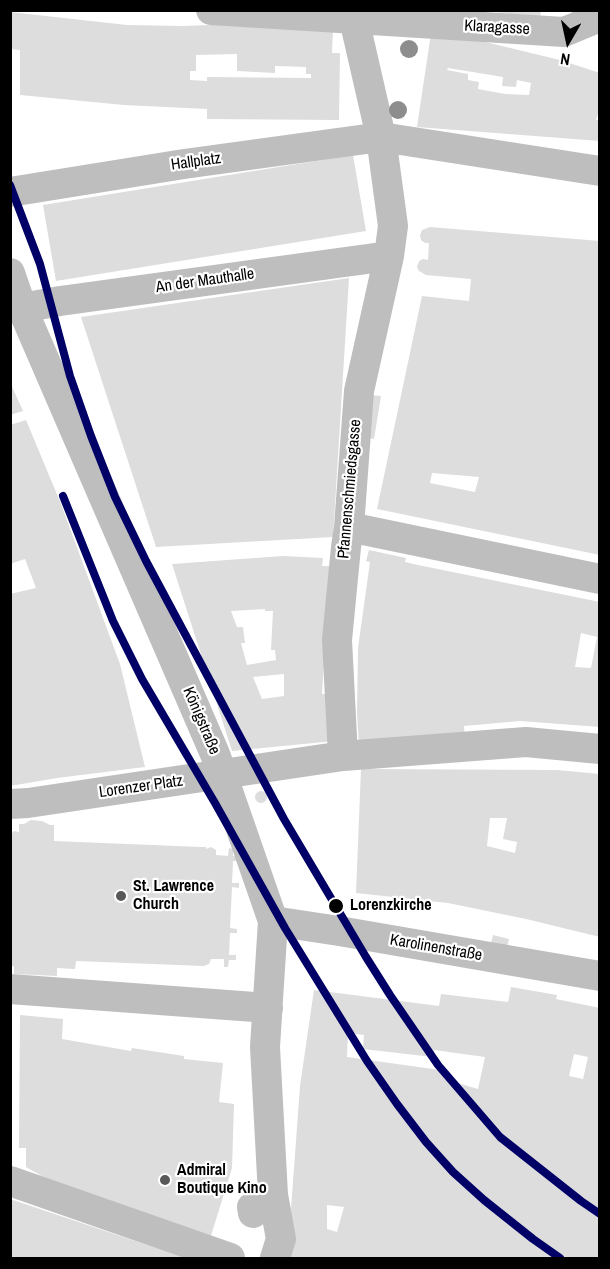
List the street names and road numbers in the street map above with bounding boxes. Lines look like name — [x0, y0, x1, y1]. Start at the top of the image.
street label: Klaragasse — [464, 17, 530, 39]
street label: Hallplatz — [170, 149, 222, 175]
street label: An der Mauthalle — [155, 265, 255, 297]
street label: Pfannenschmiedsgasse — [334, 418, 366, 560]
street label: Königstraße — [178, 684, 224, 758]
street label: Lorenzer Platz — [98, 772, 184, 802]
street label: Karolinenstraße — [388, 930, 484, 966]

